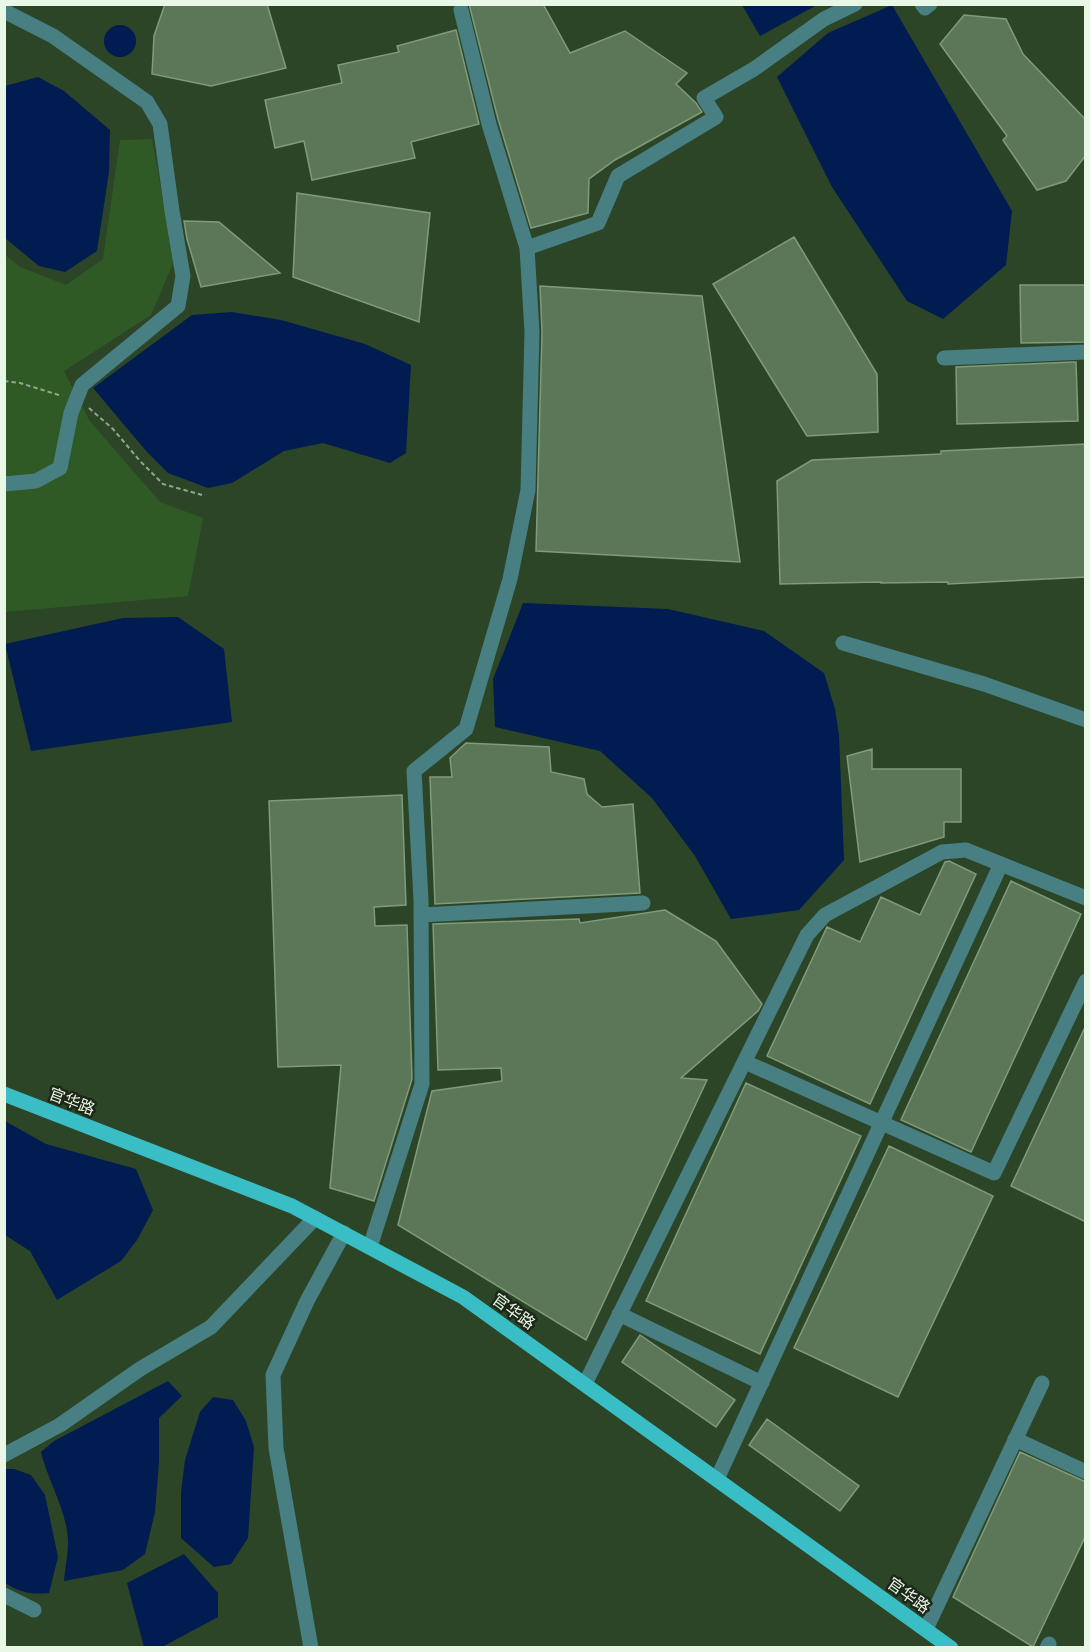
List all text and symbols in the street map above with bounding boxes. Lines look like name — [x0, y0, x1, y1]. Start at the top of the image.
street label: 官华路 — [46, 1083, 98, 1120]
street label: 官华路 — [488, 1289, 539, 1334]
street label: 官华路 — [883, 1573, 934, 1618]

